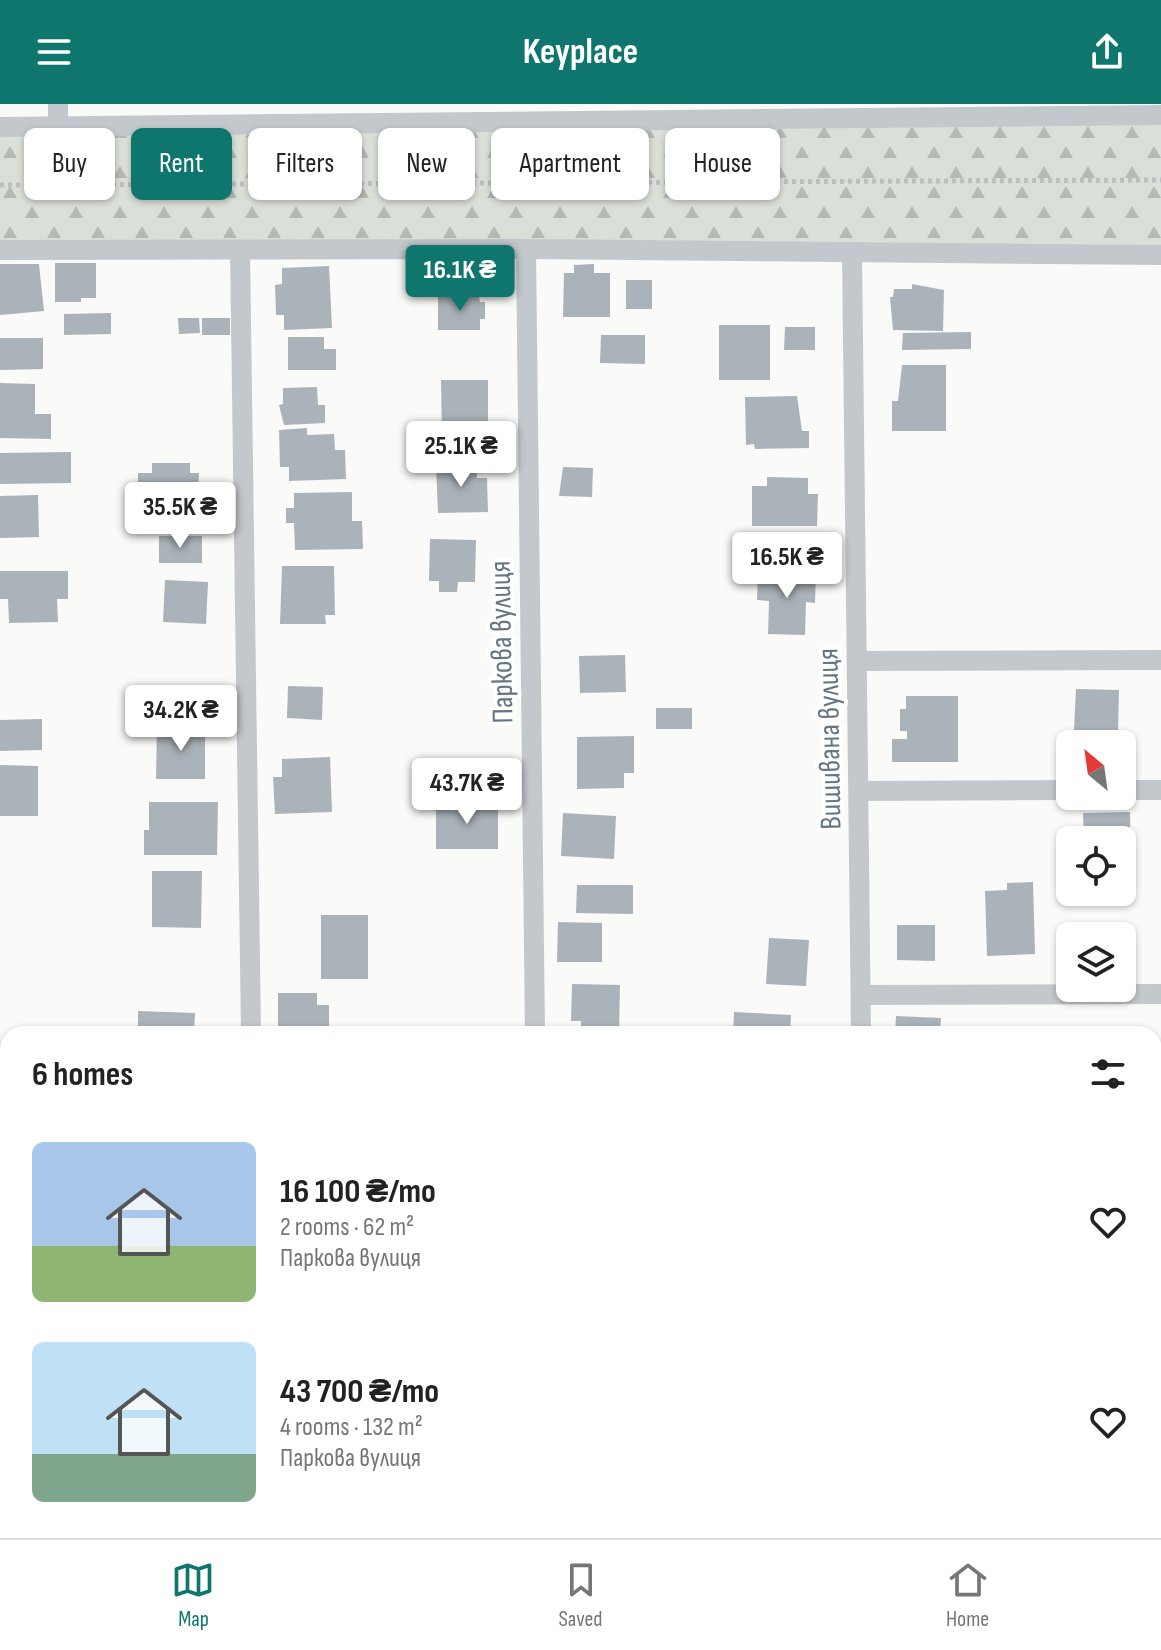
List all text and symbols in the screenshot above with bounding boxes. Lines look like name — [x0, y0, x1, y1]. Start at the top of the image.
icon: menu — [32, 30, 76, 74]
icon: share — [1085, 30, 1129, 74]
text: Keyplace — [523, 31, 638, 74]
chip: Buy — [24, 128, 115, 200]
chip: Rent — [131, 128, 232, 200]
chip: Filters — [248, 128, 362, 200]
chip: New — [378, 128, 475, 200]
chip: Apartment — [491, 128, 649, 200]
chip: House — [665, 128, 780, 200]
pin: 16.1K ₴ — [386, 245, 534, 313]
text: 16.1K ₴ — [424, 255, 496, 286]
pin: 25.1K ₴ — [387, 421, 535, 489]
text: 25.1K ₴ — [424, 431, 498, 462]
pin: 35.5K ₴ — [106, 482, 254, 550]
text: 35.5K ₴ — [143, 492, 217, 523]
pin: 16.5K ₴ — [713, 532, 861, 600]
text: 16.5K ₴ — [750, 542, 824, 573]
street label: Паркова вулиця — [483, 560, 521, 724]
street label: Вишивана вулиця — [810, 648, 850, 830]
pin: 34.2K ₴ — [107, 685, 255, 753]
text: 34.2K ₴ — [143, 695, 219, 726]
north arrow — [1056, 730, 1136, 810]
map controls — [1056, 730, 1136, 1002]
pin: 43.7K ₴ — [393, 758, 541, 826]
text: 43.7K ₴ — [430, 768, 504, 799]
button: locate — [1056, 826, 1136, 906]
button: layers — [1056, 922, 1136, 1002]
icon: filters — [1086, 1052, 1130, 1096]
text: 6 homes — [32, 1054, 133, 1095]
text: 16 100 ₴/mo — [280, 1171, 436, 1212]
icon: home — [96, 1174, 192, 1270]
icon: heart — [1086, 1200, 1130, 1244]
text: 2 rooms · 62 m² — [280, 1212, 414, 1243]
text: Паркова вулиця — [280, 1243, 421, 1274]
text: 43 700 ₴/mo — [280, 1371, 439, 1412]
icon: home — [96, 1374, 192, 1470]
icon: heart — [1086, 1400, 1130, 1444]
text: 4 rooms · 132 m² — [280, 1412, 423, 1443]
text: Паркова вулиця — [280, 1443, 421, 1474]
tab: Map — [171, 1558, 215, 1633]
tab: Saved — [558, 1558, 603, 1633]
tab: Home — [946, 1558, 990, 1633]

